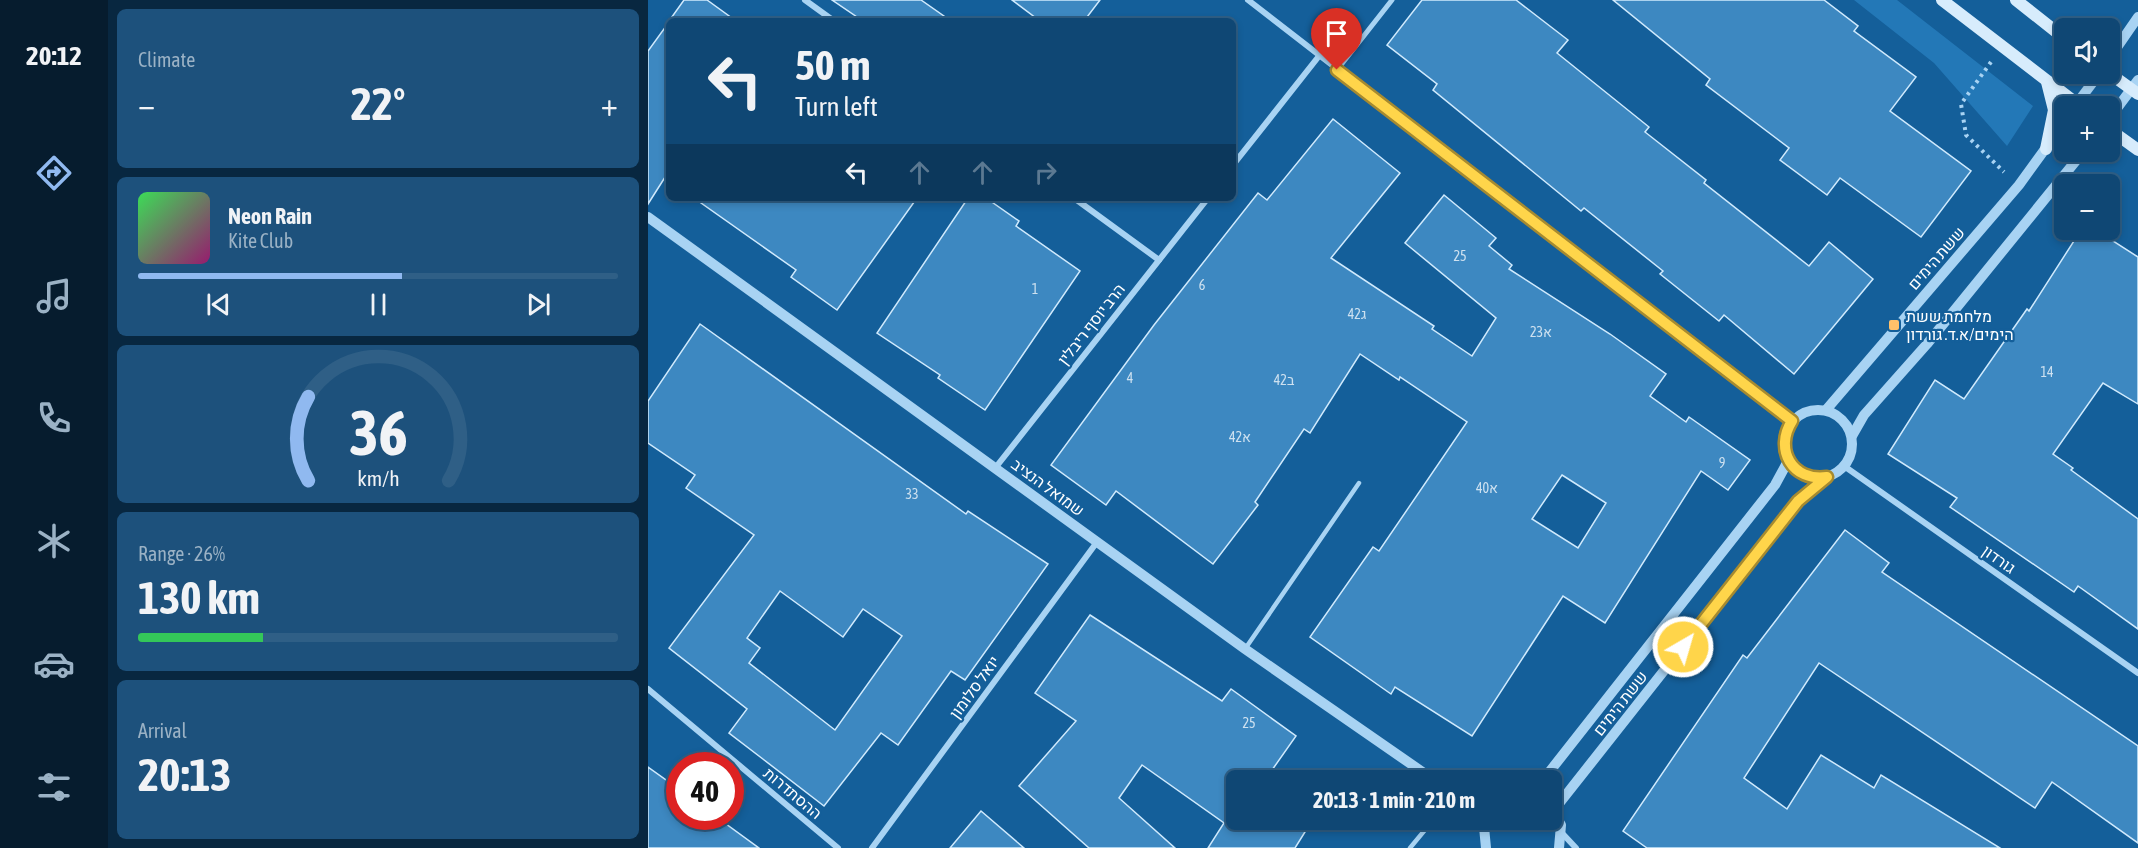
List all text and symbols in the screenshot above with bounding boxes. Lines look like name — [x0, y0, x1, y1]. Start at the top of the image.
pin — [1311, 8, 1362, 70]
icon: arrive — [1320, 17, 1353, 50]
map controls — [2054, 18, 2120, 240]
button: sound — [2054, 18, 2120, 84]
text: 20:12 — [26, 40, 82, 71]
text: 50 m — [795, 41, 870, 89]
icon: left — [696, 42, 774, 120]
text: Climate — [138, 48, 195, 71]
text: 22° — [351, 78, 405, 130]
text: − — [138, 85, 155, 123]
text: + — [601, 85, 618, 123]
text: Turn left — [795, 91, 878, 122]
button: + — [2054, 96, 2120, 162]
icon: directions — [33, 152, 75, 194]
icon: left — [840, 156, 873, 189]
icon: ahead — [903, 156, 936, 189]
icon: ahead — [966, 156, 999, 189]
icon: right — [1029, 156, 1062, 189]
button: − — [2054, 174, 2120, 240]
text: Neon Rain — [228, 203, 312, 229]
street label: ששת הימים — [1904, 223, 1968, 293]
text: Kite Club — [228, 229, 293, 252]
house number: 25 — [1453, 248, 1467, 264]
icon: music — [33, 275, 75, 317]
house number: 6 — [1199, 277, 1206, 293]
street label: הרב יוסף ריבלין — [1054, 280, 1128, 368]
house number: 1 — [1032, 281, 1038, 297]
icon: previous — [202, 288, 235, 321]
icon: pause — [362, 288, 395, 321]
icon: next — [522, 288, 555, 321]
house number: 42ג — [1348, 306, 1366, 322]
place label: מלחמת ששת הימים/א.ד. גורדון — [1906, 307, 2014, 343]
marker: מלחמת ששת הימים/א.ד. גורדון — [1887, 318, 1901, 332]
house number: 23א — [1530, 324, 1552, 340]
house number: 14 — [2040, 364, 2054, 380]
house number: 4 — [1127, 370, 1134, 386]
house number: 42ב — [1274, 372, 1295, 388]
icon: phone — [33, 397, 75, 439]
text: 36 — [349, 397, 407, 468]
house number: 42א — [1229, 429, 1251, 445]
street label: שמואל הנציב — [1008, 455, 1088, 519]
house number: 9 — [1719, 455, 1725, 471]
text: km/h — [357, 466, 399, 491]
house number: 40א — [1476, 480, 1498, 496]
house number: 33 — [905, 486, 919, 502]
icon: climate — [33, 520, 75, 562]
street label: גורדון — [1979, 541, 2019, 577]
text: Range · 26% — [138, 542, 225, 565]
text: 130 km — [138, 572, 260, 624]
position arrow — [1651, 615, 1715, 679]
icon: car — [33, 643, 75, 685]
street label: יואל סלומון — [945, 652, 1003, 722]
street label: ששת הימים — [1589, 667, 1651, 739]
house number: 25 — [1242, 715, 1256, 731]
text: Arrival — [138, 719, 187, 742]
text: 20:13 — [138, 749, 232, 801]
speed limit sign: 40 — [666, 752, 744, 830]
street label: ההסתדרות — [760, 764, 826, 822]
icon: filters — [33, 766, 75, 808]
text: 20:13 · 1 min · 210 m — [1313, 787, 1475, 813]

